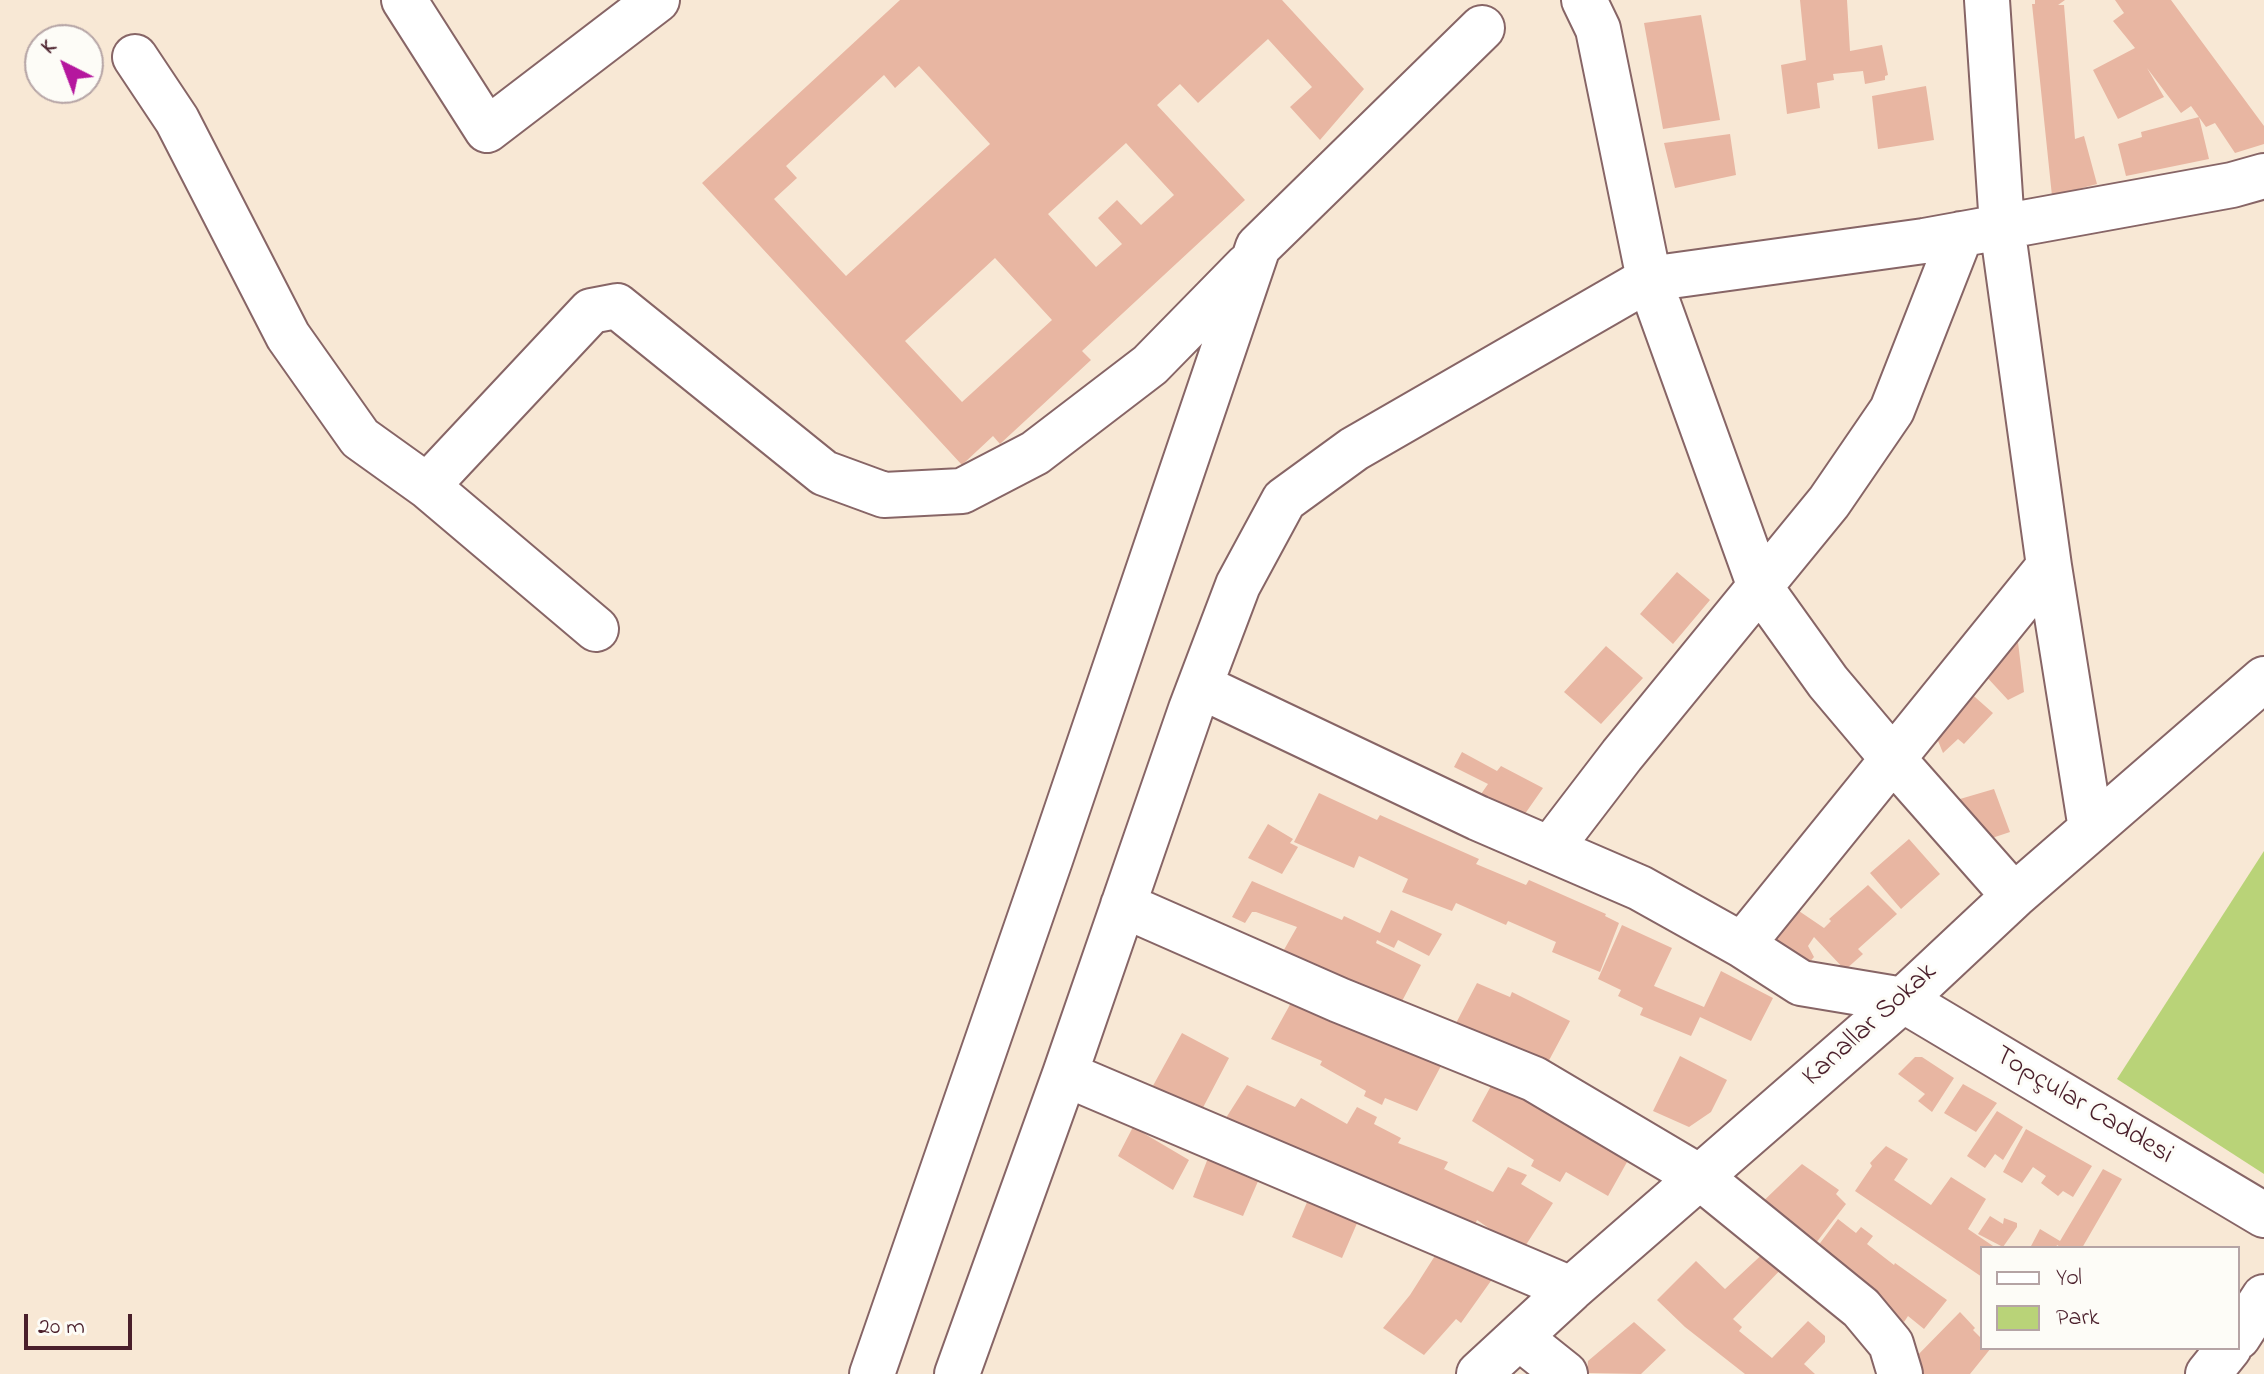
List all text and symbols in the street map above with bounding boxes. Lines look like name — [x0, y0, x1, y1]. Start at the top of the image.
north arrow — [24, 24, 104, 104]
text: K — [35, 32, 64, 63]
street label: Kanallar Sokak — [1797, 957, 1945, 1095]
street label: Topçular Caddesi — [1988, 1040, 2178, 1174]
legend — [1980, 1246, 2240, 1350]
text: Yol — [2056, 1261, 2082, 1296]
scale bar — [28, 1298, 136, 1348]
text: Park — [2056, 1301, 2099, 1336]
text: 20 m — [38, 1310, 85, 1345]

